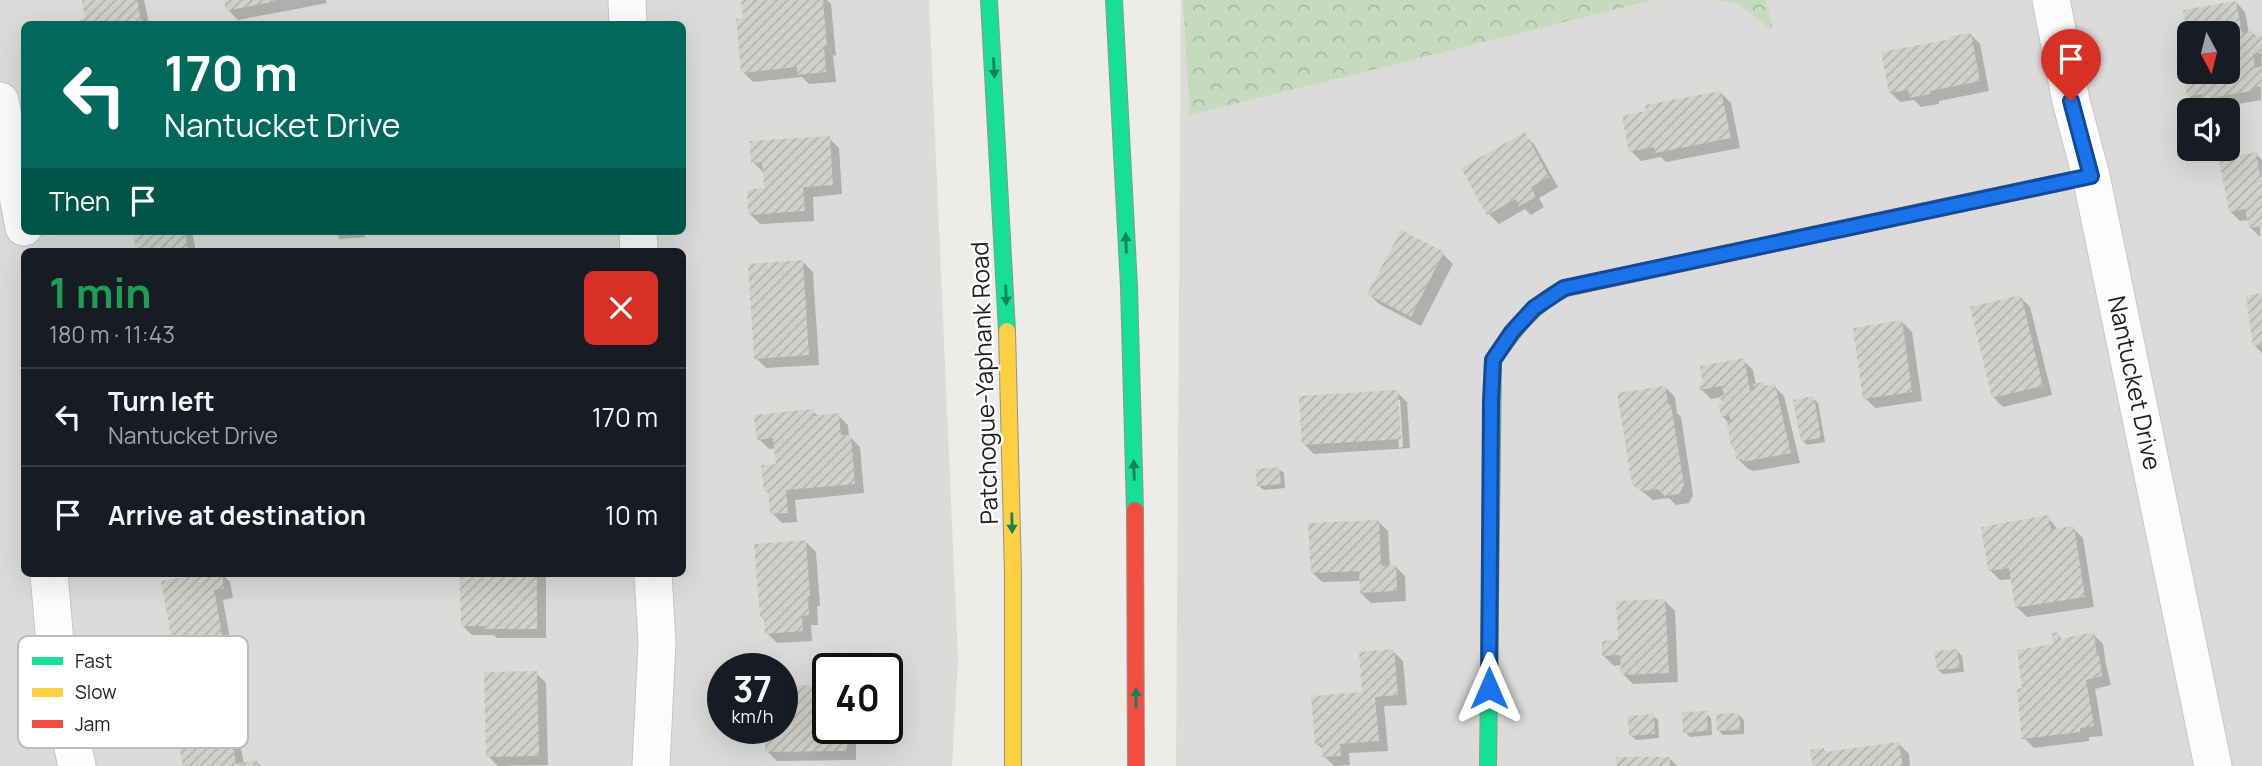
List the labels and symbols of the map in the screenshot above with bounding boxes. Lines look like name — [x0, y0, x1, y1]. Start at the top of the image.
north arrow — [2177, 21, 2240, 84]
pin — [2041, 29, 2101, 101]
one-way arrow — [988, 57, 999, 79]
one-way arrow — [1120, 232, 1132, 254]
street label: Patchogue-Yaphank Road — [962, 241, 1005, 525]
one-way arrow — [1000, 285, 1011, 307]
street label: Nantucket Drive — [2101, 293, 2170, 473]
one-way arrow — [1128, 459, 1139, 481]
one-way arrow — [1006, 512, 1018, 534]
legend — [18, 636, 248, 748]
text: Fast — [75, 648, 112, 674]
position arrow — [1452, 651, 1526, 725]
speed limit sign: 40 — [812, 653, 903, 744]
text: Slow — [75, 679, 117, 705]
one-way arrow — [1130, 687, 1142, 709]
text: Jam — [75, 711, 110, 737]

